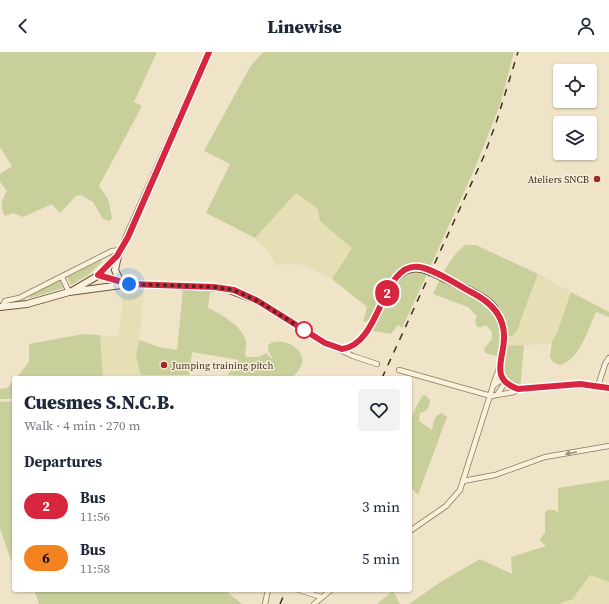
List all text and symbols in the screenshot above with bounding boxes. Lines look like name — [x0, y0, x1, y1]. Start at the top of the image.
text: Linewise — [267, 14, 342, 39]
icon: back — [12, 15, 34, 37]
icon: person — [575, 15, 597, 37]
map controls — [553, 64, 597, 160]
button: locate — [553, 64, 597, 108]
button: layers — [553, 116, 597, 160]
place label: Ateliers SNCB — [528, 173, 589, 186]
marker: Ateliers SNCB — [592, 174, 602, 184]
your location — [119, 274, 139, 294]
line badge: 2 — [374, 280, 400, 306]
text: 2 — [383, 283, 391, 303]
unlabelled marker — [295, 321, 313, 339]
place label: Jumping training pitch — [171, 359, 273, 372]
marker: Jumping training pitch — [159, 360, 169, 370]
text: Cuesmes S.N.C.B. — [24, 389, 175, 415]
button: heart — [358, 389, 400, 431]
text: Walk · 4 min · 270 m — [24, 417, 140, 434]
one-way arrow — [564, 450, 577, 456]
text: Departures — [24, 451, 102, 472]
text: Bus — [80, 487, 106, 508]
text: 2 — [42, 496, 50, 516]
text: 3 min — [362, 496, 400, 517]
text: 11:56 — [80, 508, 110, 525]
text: Bus — [80, 539, 106, 560]
text: 6 — [42, 548, 50, 568]
text: 5 min — [362, 548, 400, 569]
text: 11:58 — [80, 560, 110, 577]

